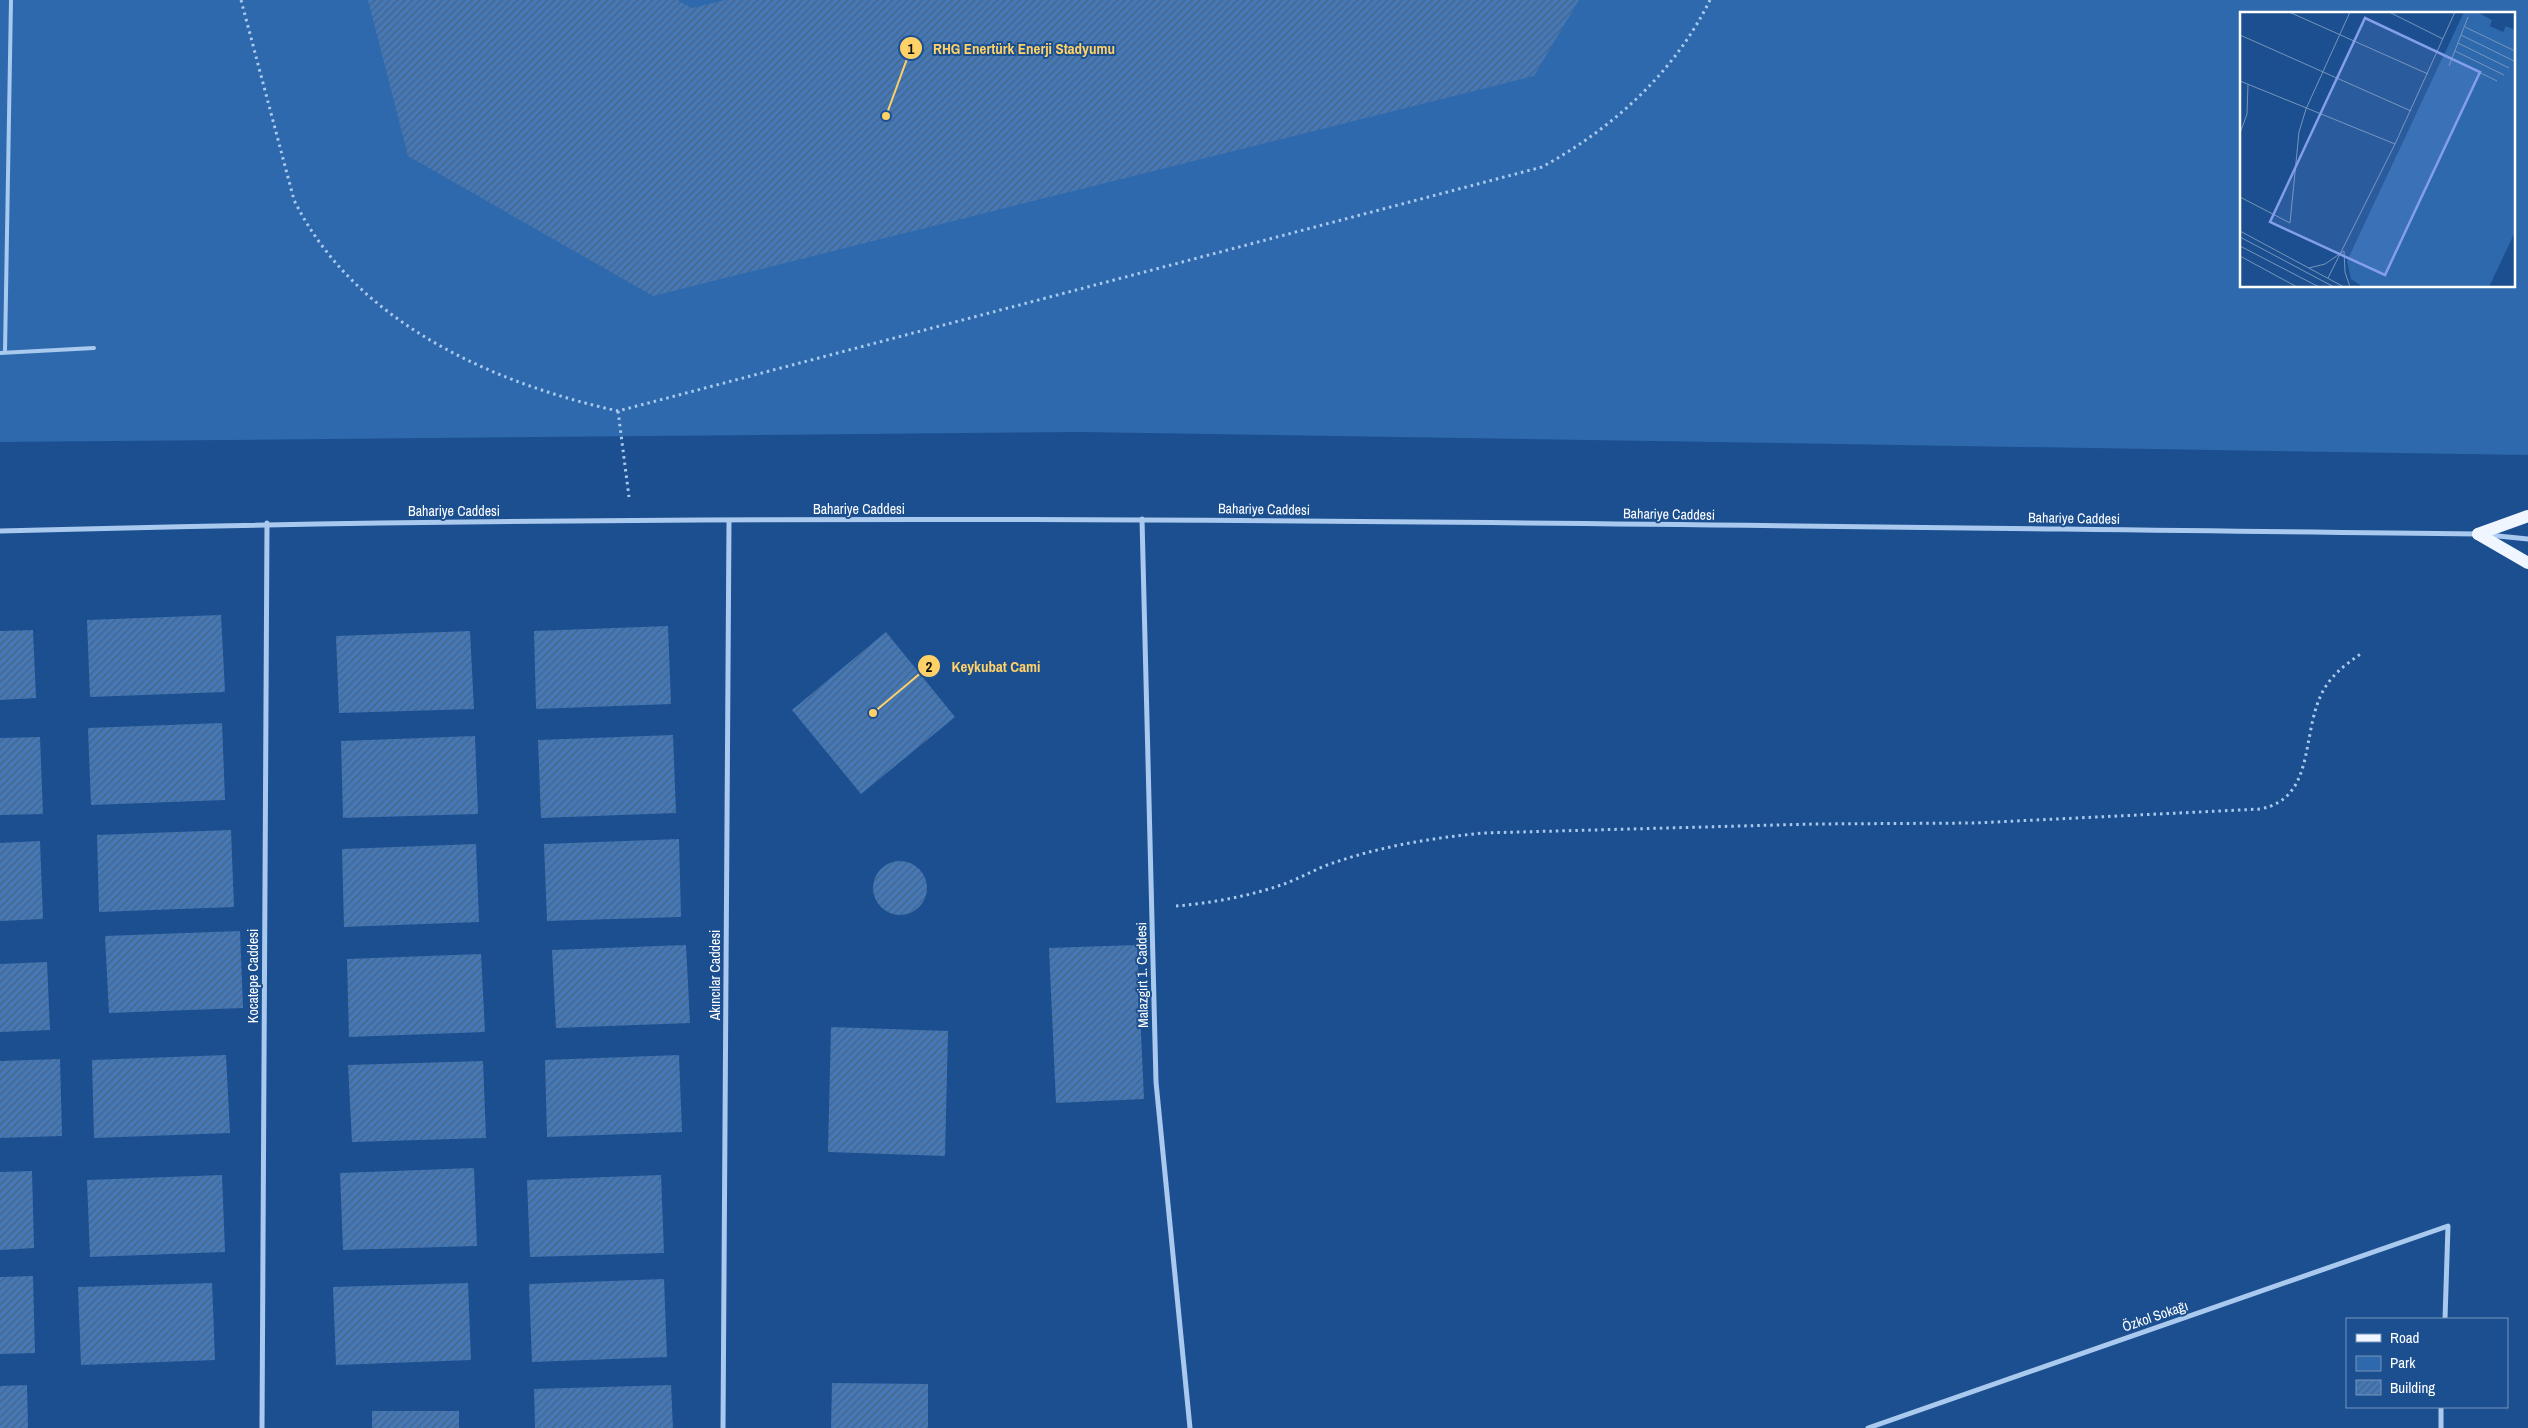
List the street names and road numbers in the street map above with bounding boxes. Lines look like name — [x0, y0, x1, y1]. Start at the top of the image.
street label: Bahariye Caddesi — [1218, 499, 1310, 519]
street label: Bahariye Caddesi — [813, 500, 905, 518]
street label: Bahariye Caddesi — [408, 502, 500, 520]
street label: Bahariye Caddesi — [1623, 504, 1715, 524]
street label: Bahariye Caddesi — [2028, 508, 2120, 528]
street label: Malazgirt 1. Caddesi — [1132, 922, 1152, 1028]
street label: Kocatepe Caddesi — [244, 929, 262, 1023]
street label: Akıncılar Caddesi — [706, 930, 724, 1021]
street label: Özkol Sokağı — [2120, 1296, 2190, 1336]

